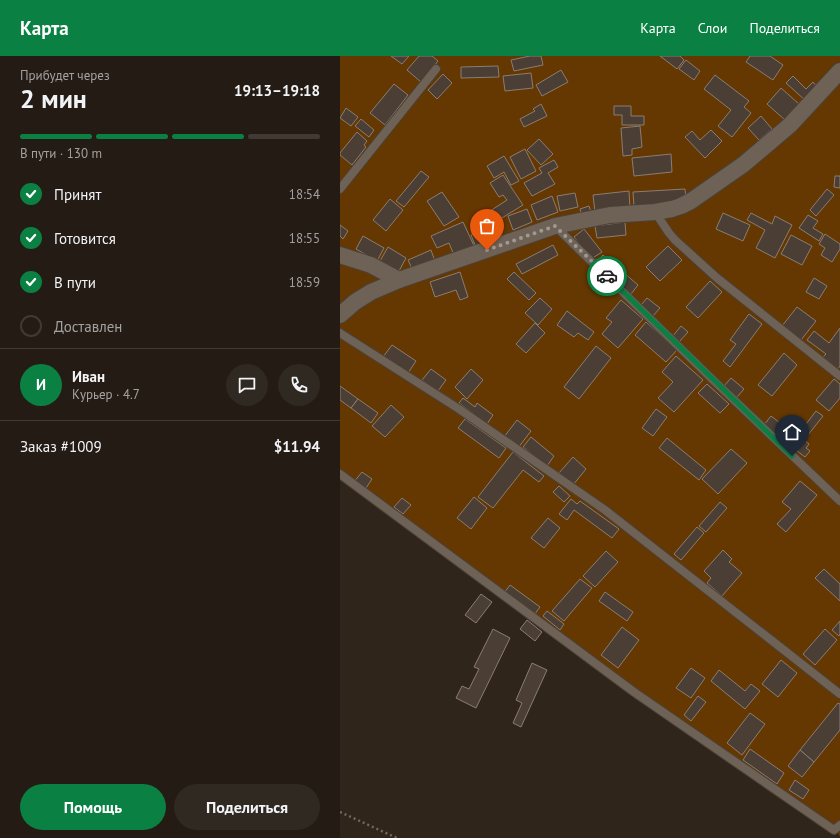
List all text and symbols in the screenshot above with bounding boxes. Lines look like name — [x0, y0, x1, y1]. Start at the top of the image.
text: Карта — [20, 16, 69, 40]
text: Карта — [640, 19, 676, 37]
text: Слои — [698, 19, 727, 37]
text: Поделиться — [749, 19, 820, 37]
text: Прибудет через — [20, 67, 110, 84]
text: 19:13–19:18 — [234, 81, 320, 100]
text: 2 мин — [20, 82, 87, 115]
text: В пути · 130 m — [20, 145, 102, 162]
icon: check — [20, 183, 42, 205]
text: Принят — [54, 185, 101, 204]
text: 18:54 — [289, 186, 320, 203]
pin — [470, 209, 504, 250]
icon: bag — [476, 215, 498, 237]
icon: check — [20, 227, 42, 249]
text: Готовится — [54, 229, 116, 248]
text: 18:55 — [289, 230, 320, 247]
courier — [587, 256, 627, 296]
icon: car — [596, 265, 618, 287]
icon: check — [20, 271, 42, 293]
text: В пути — [54, 273, 96, 292]
text: 18:59 — [289, 274, 320, 291]
text: Доставлен — [54, 317, 122, 336]
button: chat — [226, 364, 268, 406]
button: phone — [278, 364, 320, 406]
text: Иван — [72, 367, 105, 386]
text: И — [36, 375, 46, 394]
text: Курьер · 4.7 — [72, 386, 140, 403]
pin — [775, 415, 809, 456]
icon: home — [781, 421, 803, 443]
text: Заказ #1009 — [20, 437, 102, 456]
text: $11.94 — [274, 437, 320, 456]
button: Помощь — [20, 784, 166, 830]
button: Поделиться — [174, 784, 320, 830]

